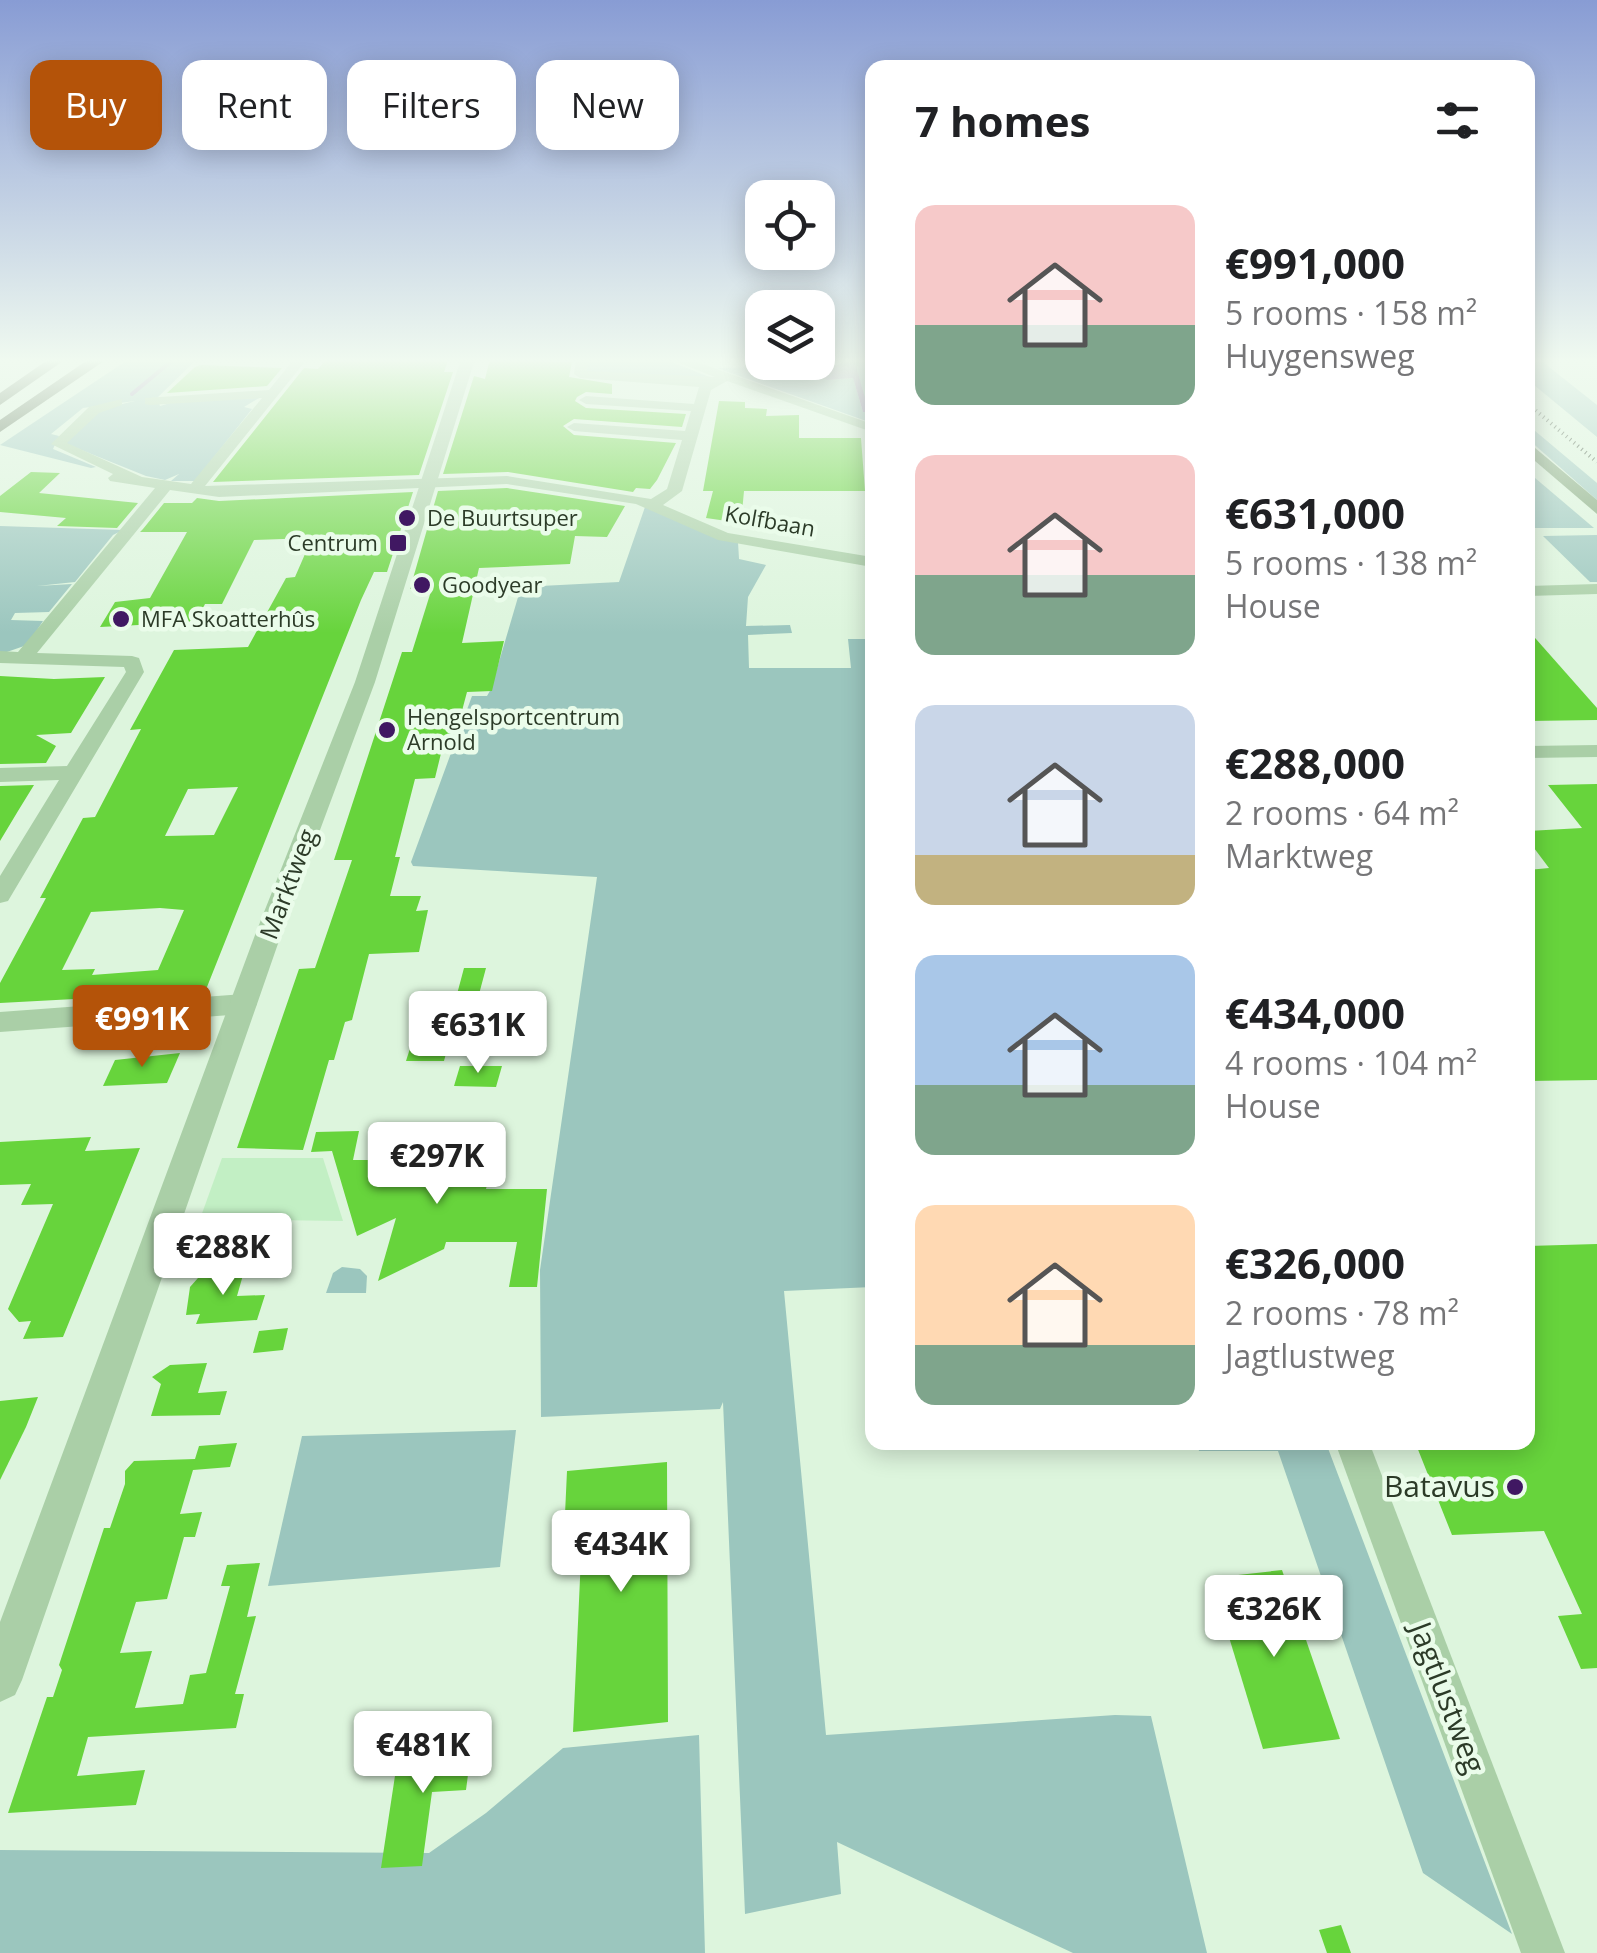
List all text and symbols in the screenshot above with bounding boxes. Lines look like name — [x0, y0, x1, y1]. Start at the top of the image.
chip: Buy — [30, 60, 162, 150]
chip: Rent — [182, 60, 327, 150]
chip: Filters — [347, 60, 516, 150]
chip: New — [536, 60, 679, 150]
text: 7 homes — [915, 92, 1090, 149]
icon: filters — [1430, 93, 1485, 148]
map controls — [745, 180, 835, 380]
button: locate — [745, 180, 835, 270]
text: €991,000 — [1225, 234, 1405, 291]
icon: home — [995, 245, 1115, 365]
button: layers — [745, 290, 835, 380]
text: 5 rooms · 158 m² — [1225, 291, 1477, 334]
text: Huygensweg — [1225, 334, 1415, 377]
text: €631,000 — [1225, 484, 1405, 541]
icon: home — [995, 495, 1115, 615]
street label: Kolfbaan — [723, 497, 818, 543]
place label: De Buurtsuper — [427, 502, 578, 532]
marker: De Buurtsuper — [396, 507, 418, 529]
place label: Centrum — [288, 527, 378, 557]
marker: Centrum — [387, 532, 409, 554]
text: 5 rooms · 138 m² — [1225, 541, 1477, 584]
place label: Goodyear — [442, 569, 543, 599]
marker: Goodyear — [411, 574, 433, 596]
text: House — [1225, 584, 1321, 627]
place label: MFA Skoatterhûs — [141, 603, 315, 633]
marker: MFA Skoatterhûs — [110, 608, 132, 630]
place label: Hengelsportcentrum Arnold — [407, 701, 620, 756]
marker: Hengelsportcentrum Arnold — [376, 719, 398, 741]
text: €288,000 — [1225, 734, 1405, 791]
icon: home — [995, 745, 1115, 865]
text: 2 rooms · 64 m² — [1225, 791, 1459, 834]
street label: Marktweg — [250, 823, 324, 944]
text: Marktweg — [1225, 834, 1373, 877]
text: €434,000 — [1225, 984, 1405, 1041]
pin: €991K — [72, 985, 212, 1070]
pin: €631K — [408, 991, 548, 1076]
icon: home — [995, 995, 1115, 1115]
text: €991K — [95, 996, 189, 1039]
text: €631K — [431, 1002, 525, 1045]
text: 4 rooms · 104 m² — [1225, 1041, 1477, 1084]
text: House — [1225, 1084, 1321, 1127]
pin: €297K — [367, 1122, 507, 1207]
text: €297K — [390, 1133, 484, 1176]
pin: €288K — [153, 1213, 293, 1298]
text: €288K — [176, 1224, 270, 1267]
text: €326,000 — [1225, 1234, 1405, 1291]
icon: home — [995, 1245, 1115, 1365]
text: 2 rooms · 78 m² — [1225, 1291, 1459, 1334]
text: Jagtlustweg — [1225, 1334, 1395, 1377]
place label: Batavus — [1384, 1465, 1495, 1506]
marker: Batavus — [1504, 1476, 1526, 1498]
pin: €434K — [551, 1510, 691, 1595]
text: €434K — [574, 1521, 668, 1564]
pin: €326K — [1204, 1575, 1344, 1660]
text: €326K — [1227, 1586, 1321, 1629]
street label: Jagtlustweg — [1400, 1613, 1496, 1779]
pin: €481K — [353, 1711, 493, 1796]
text: €481K — [376, 1722, 470, 1765]

